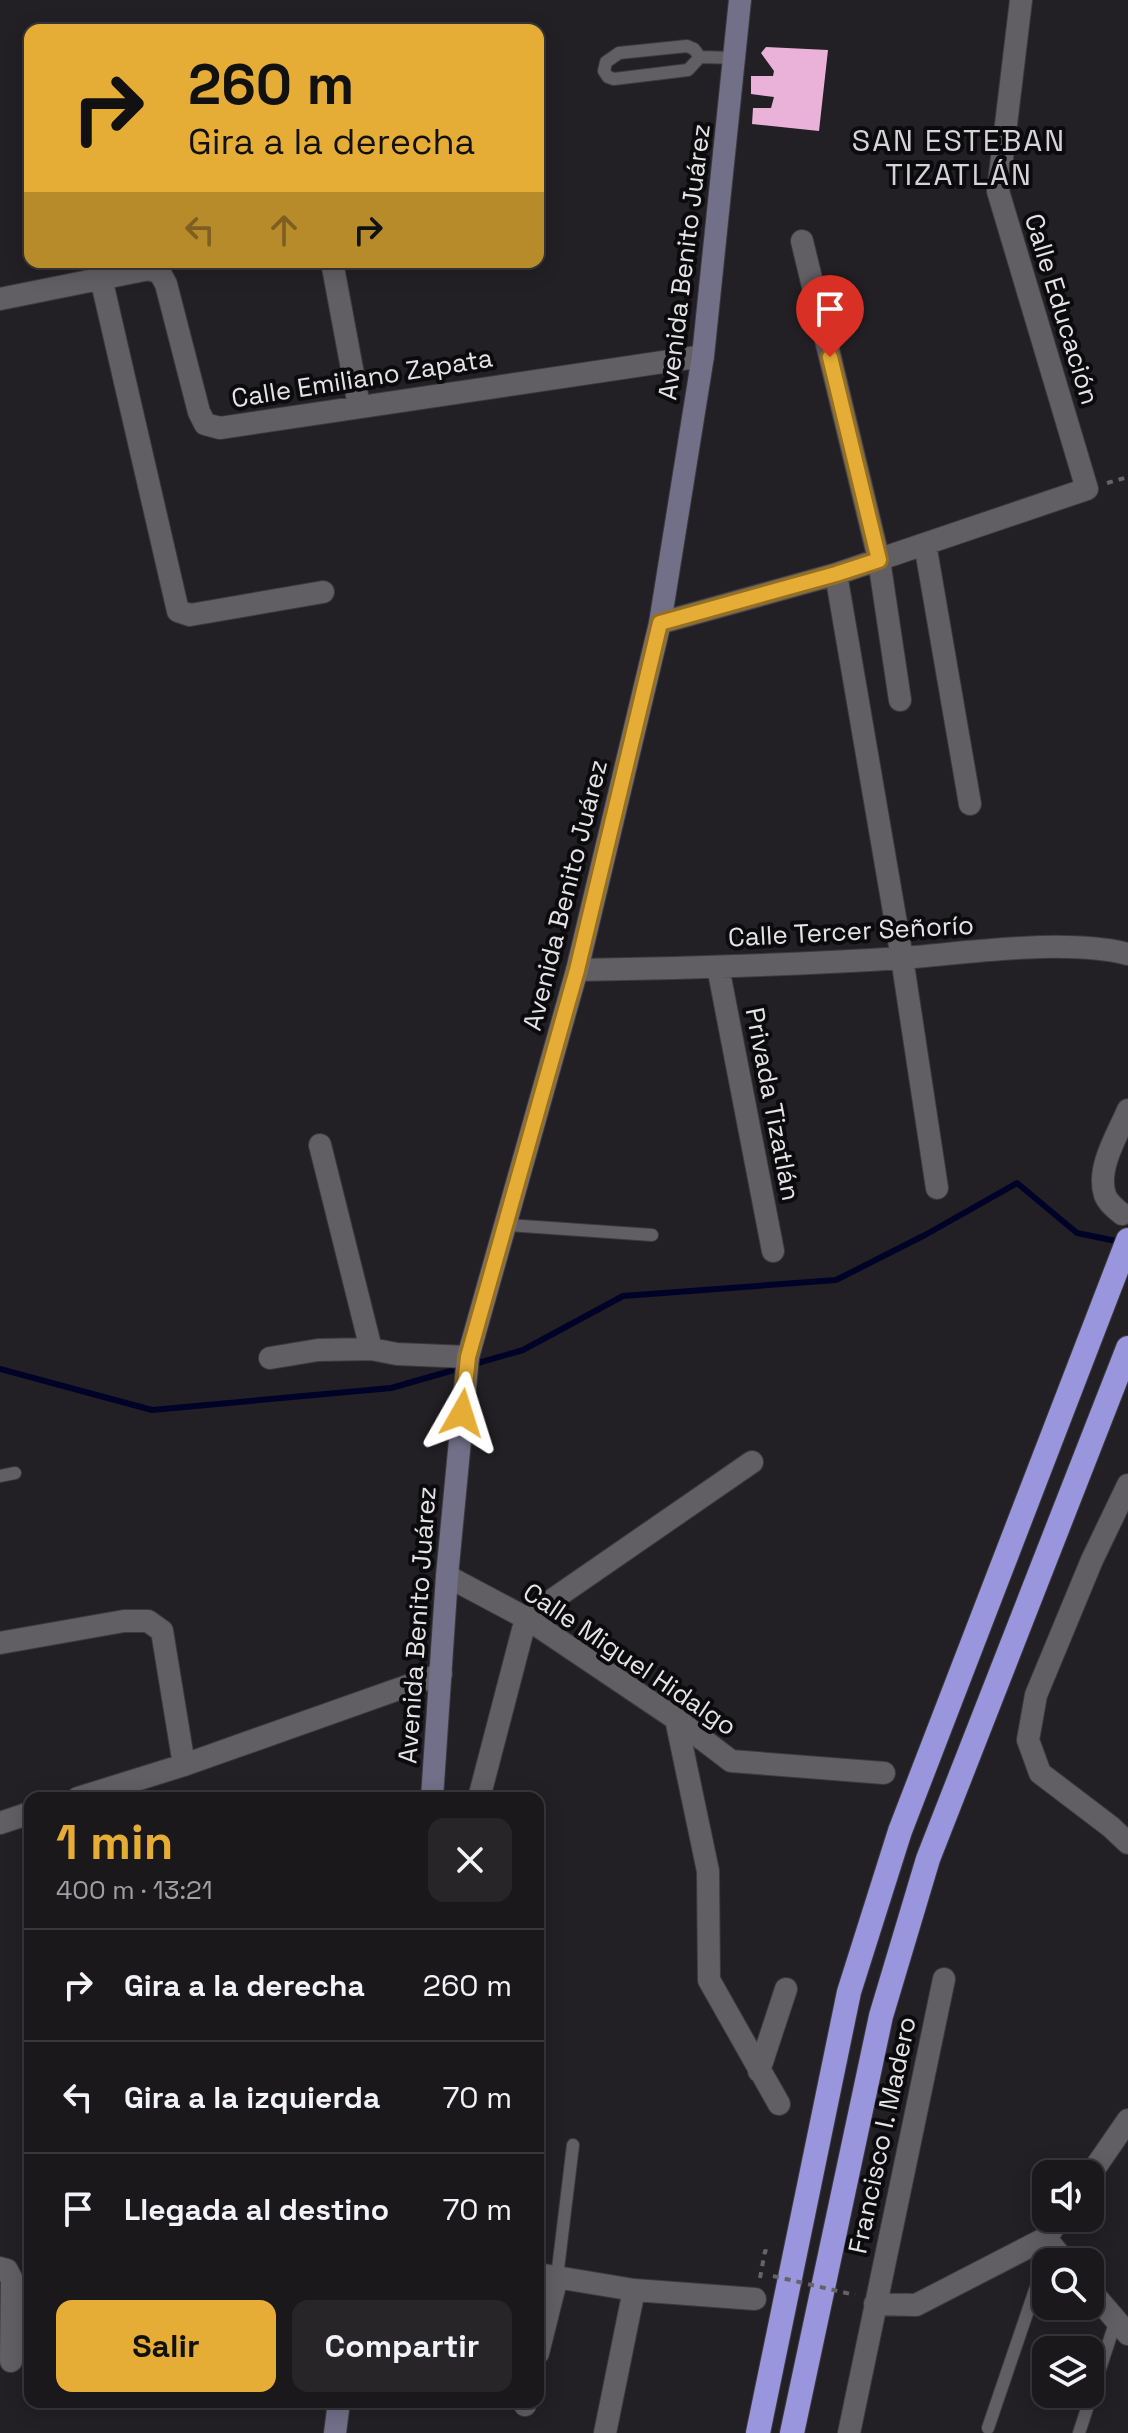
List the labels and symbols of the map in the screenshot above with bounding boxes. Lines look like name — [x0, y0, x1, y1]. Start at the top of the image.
district label: SAN ESTEBAN TIZATLÁN — [852, 121, 1066, 194]
street label: Avenida Benito Juárez — [650, 122, 718, 402]
street label: Calle Educación — [1017, 209, 1107, 409]
pin — [796, 275, 864, 357]
street label: Calle Emiliano Zapata — [229, 341, 495, 415]
street label: Avenida Benito Juárez — [515, 756, 615, 1034]
street label: Calle Tercer Señorío — [727, 908, 975, 954]
street label: Privada Tizatlán — [738, 1005, 808, 1203]
position arrow — [420, 1371, 504, 1455]
street label: Avenida Benito Juárez — [390, 1485, 444, 1765]
street label: Calle Miguel Hidalgo — [517, 1575, 743, 1743]
street label: Francisco I. Madero — [840, 2013, 924, 2257]

